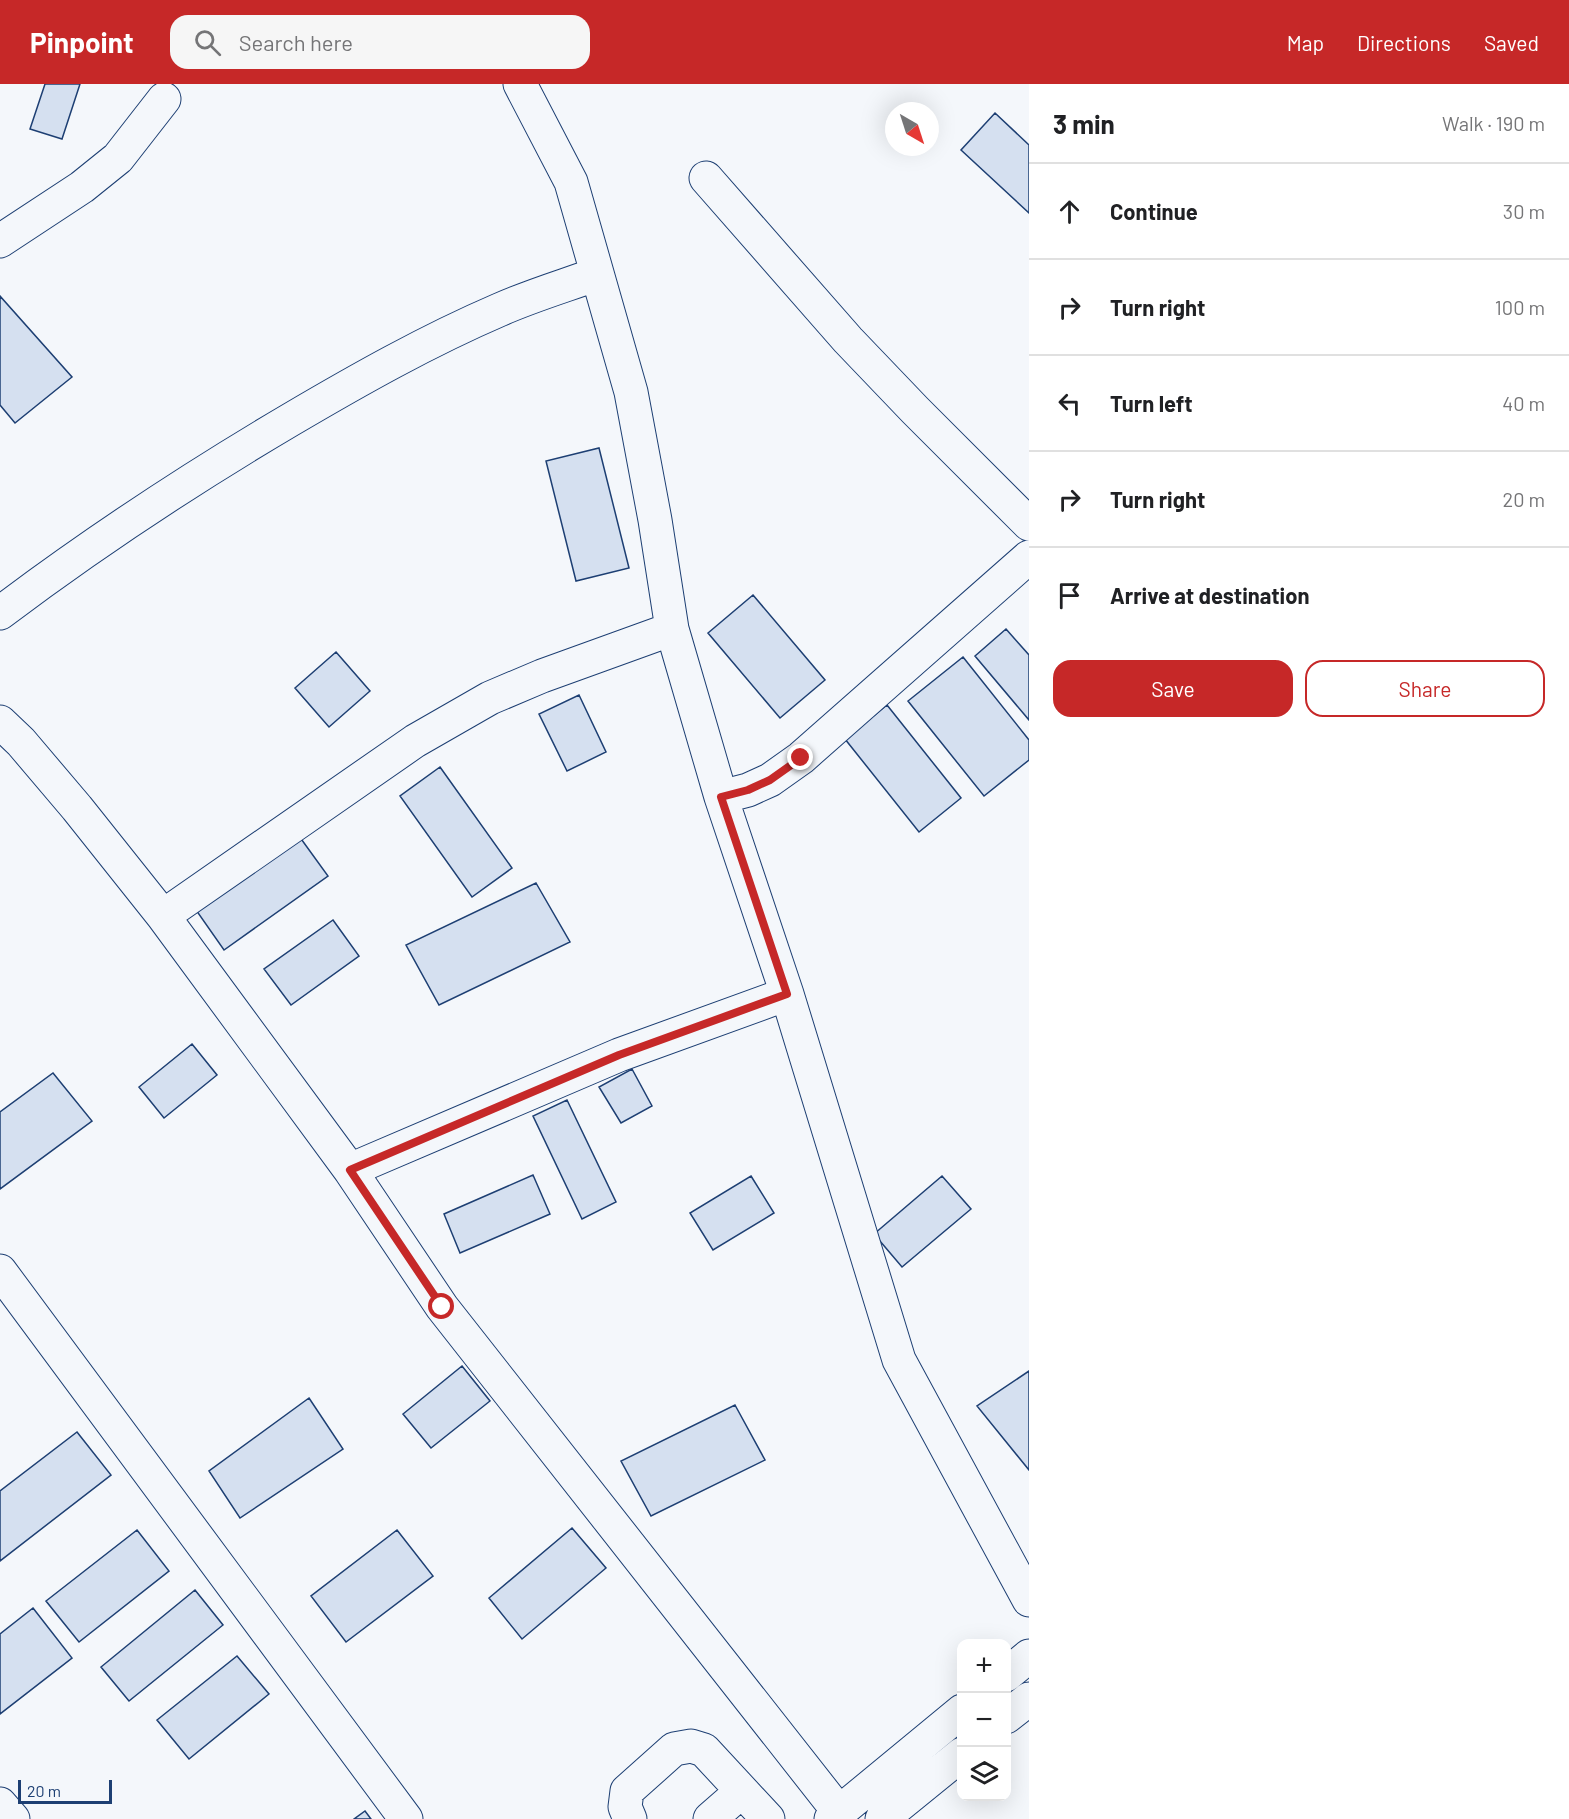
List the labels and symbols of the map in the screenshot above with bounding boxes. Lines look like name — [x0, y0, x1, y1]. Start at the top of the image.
north arrow — [885, 102, 939, 156]
route end — [787, 744, 813, 770]
route start — [428, 1293, 454, 1319]
scale bar — [18, 1777, 112, 1804]

